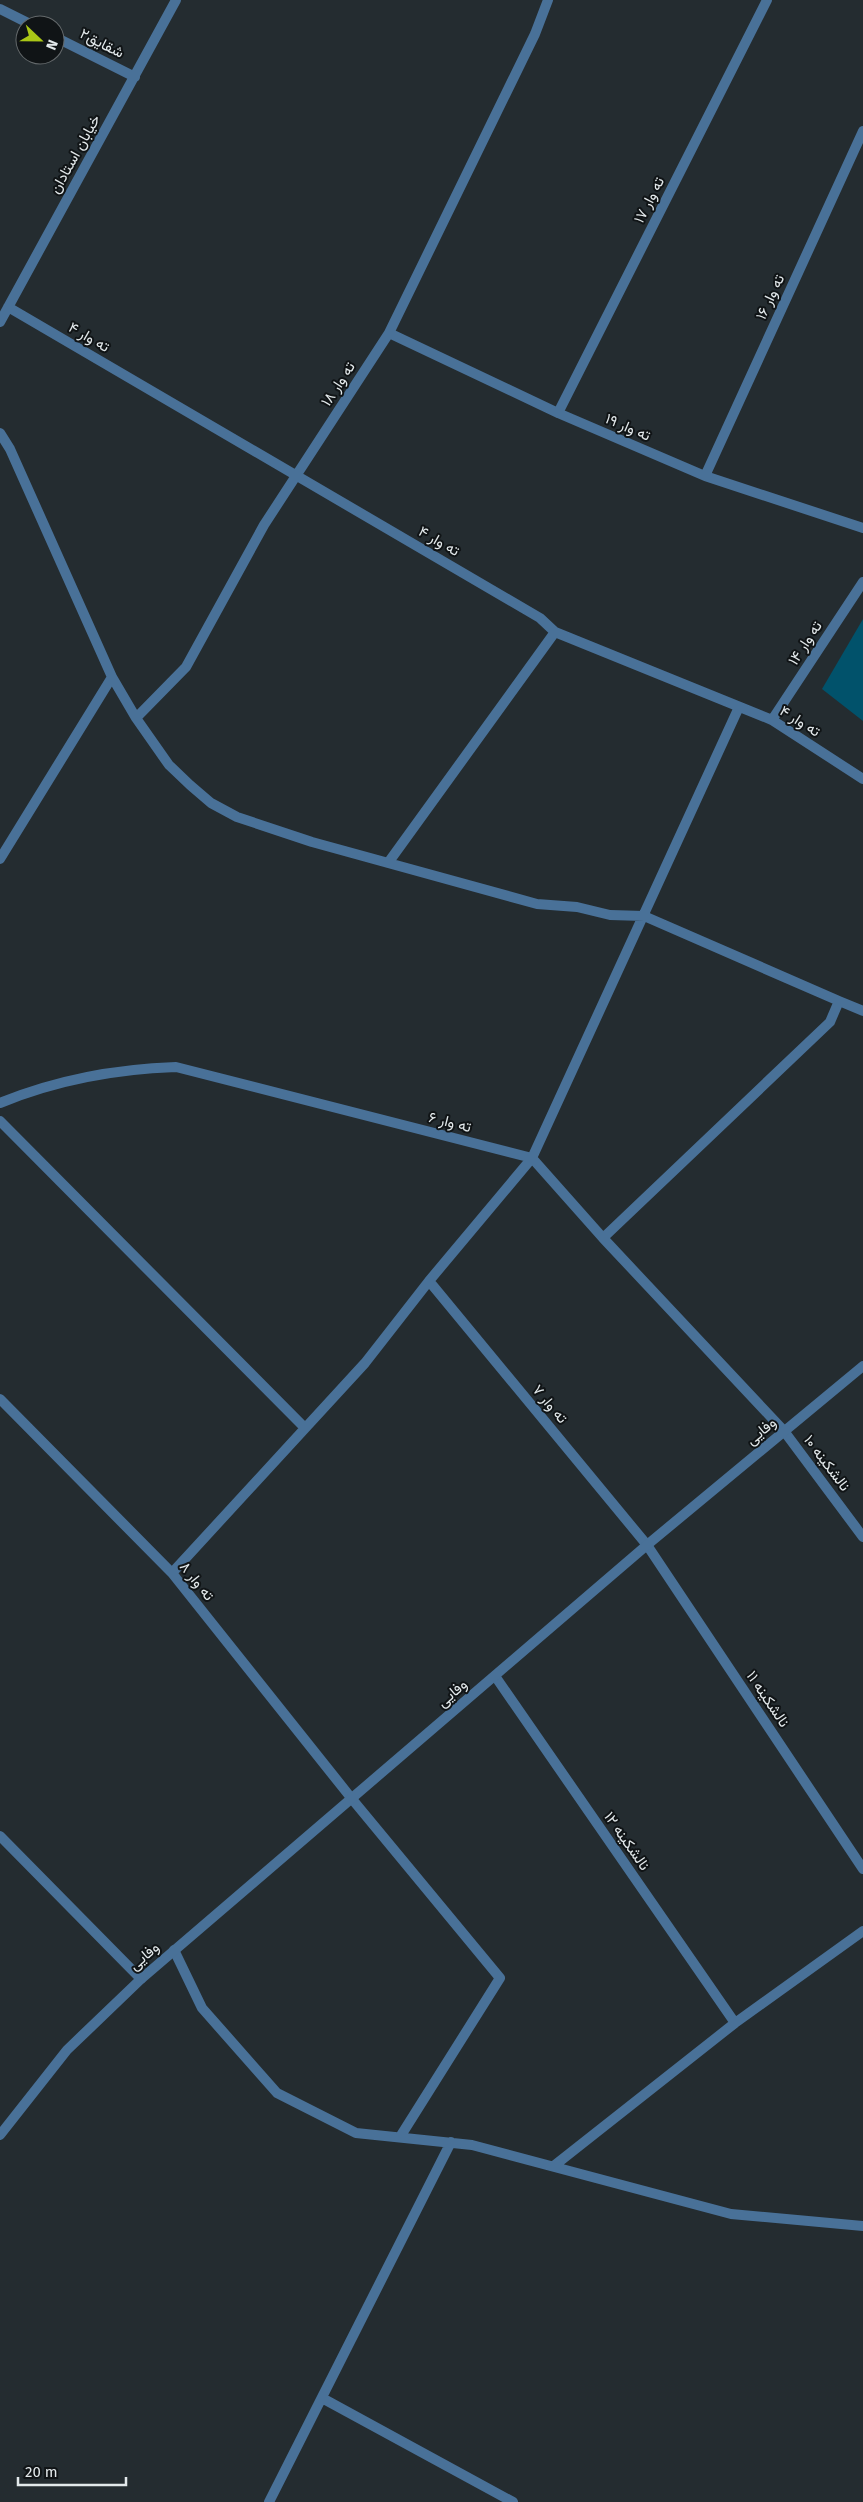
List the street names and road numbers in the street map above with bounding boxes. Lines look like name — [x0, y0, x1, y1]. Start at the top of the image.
street label: شقایق۲ — [76, 24, 127, 63]
street label: خیابان استادان — [46, 111, 104, 197]
street label: ته وار ۱۷ — [630, 174, 668, 226]
street label: ته وار ۱۶ — [752, 272, 788, 322]
street label: ته وار ۴ — [65, 318, 113, 356]
street label: ته وار ۱۸ — [317, 358, 359, 410]
street label: ته وار ۱۹ — [603, 409, 653, 445]
street label: ته وار ۴ — [415, 522, 463, 560]
street label: ته وار ۱۴ — [784, 618, 826, 668]
street label: ته وار ۴ — [776, 702, 824, 740]
street label: ته وار ۶ — [427, 1108, 473, 1136]
street label: ته وار ۷ — [529, 1381, 571, 1427]
street label: وفایی — [742, 1413, 780, 1450]
street label: نالشکینه ۱۰ — [800, 1431, 854, 1495]
street label: ته وار ۸ — [176, 1558, 218, 1604]
street label: نالشکینه ۱۱ — [743, 1668, 793, 1730]
street label: وفایی — [433, 1675, 471, 1712]
street label: نالشکینه ۱۲ — [600, 1808, 654, 1874]
street label: وفایی — [125, 1938, 163, 1975]

